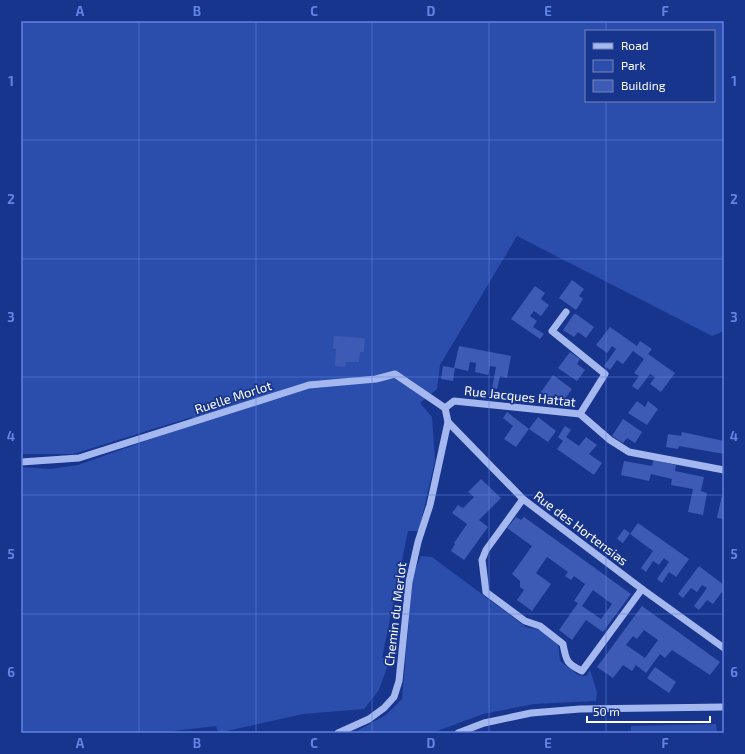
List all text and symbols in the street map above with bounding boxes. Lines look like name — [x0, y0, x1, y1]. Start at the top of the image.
text: A — [76, 3, 85, 19]
text: B — [193, 3, 201, 19]
text: C — [310, 3, 318, 19]
text: D — [427, 3, 436, 19]
text: E — [544, 3, 552, 19]
text: F — [661, 3, 669, 19]
legend — [585, 30, 715, 102]
text: Road — [621, 38, 649, 52]
text: Park — [621, 58, 646, 72]
text: 1 — [8, 73, 14, 89]
text: 1 — [731, 73, 737, 89]
text: Building — [621, 78, 666, 92]
text: 2 — [7, 191, 15, 207]
text: 2 — [730, 191, 738, 207]
text: 3 — [7, 309, 15, 325]
text: 3 — [730, 309, 738, 325]
street label: Ruelle Morlot — [192, 377, 274, 417]
street label: Rue Jacques Hattat — [463, 382, 577, 410]
text: 4 — [7, 428, 15, 444]
text: 4 — [730, 428, 738, 444]
street label: Rue des Hortensias — [531, 487, 631, 569]
text: 5 — [7, 546, 15, 562]
text: 5 — [730, 546, 738, 562]
street label: Chemin du Merlot — [381, 561, 409, 667]
text: 6 — [7, 664, 15, 680]
text: 6 — [730, 664, 738, 680]
scale bar — [587, 698, 710, 724]
text: 50 m — [593, 704, 620, 718]
text: A — [76, 735, 85, 751]
text: B — [193, 735, 201, 751]
text: C — [310, 735, 318, 751]
text: D — [427, 735, 436, 751]
text: E — [544, 735, 552, 751]
text: F — [661, 735, 669, 751]

